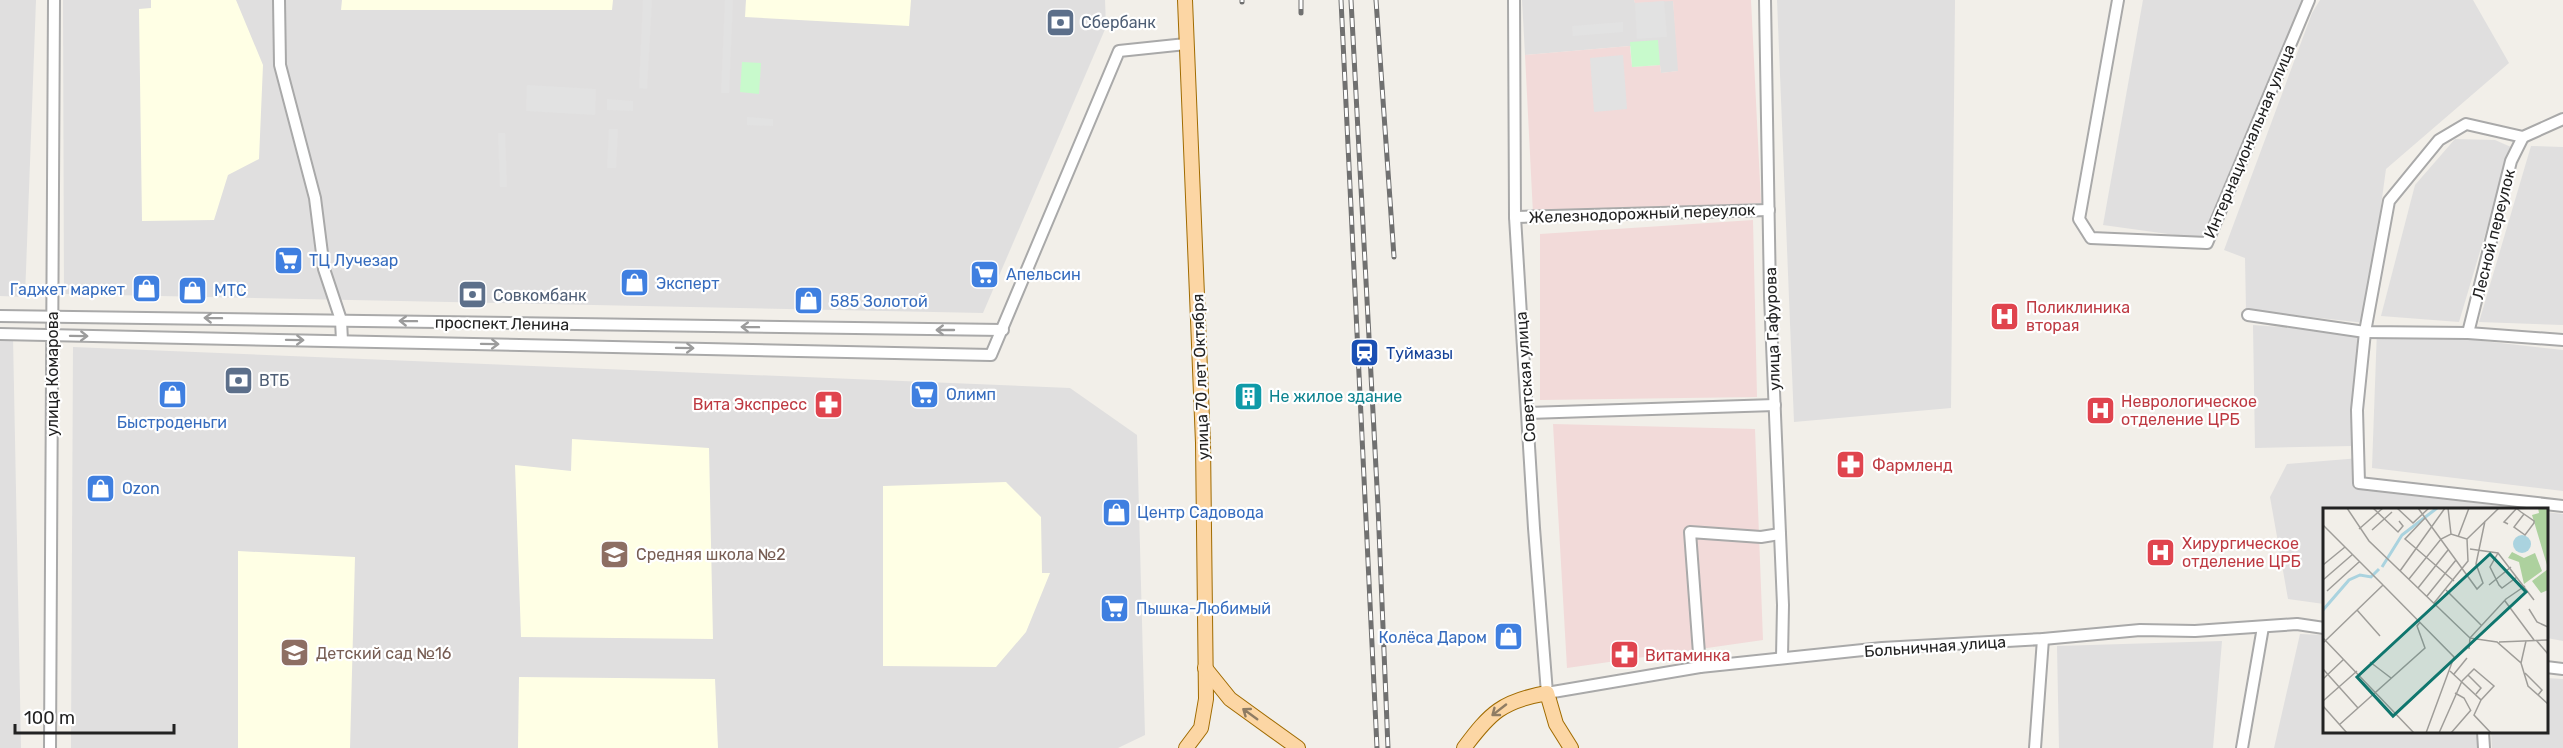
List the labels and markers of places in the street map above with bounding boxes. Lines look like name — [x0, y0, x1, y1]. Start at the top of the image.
bank icon: Сбербанк — [1044, 6, 1076, 38]
place label: Сбербанк — [1081, 13, 1156, 32]
supermarket icon: ТЦ Лучезар — [272, 244, 304, 276]
place label: ТЦ Лучезар — [309, 251, 398, 270]
supermarket icon: Апельсин — [969, 258, 1001, 290]
place label: Апельсин — [1006, 265, 1081, 284]
shop icon: Эксперт — [619, 267, 651, 299]
shop icon: Гаджет маркет — [130, 273, 162, 305]
shop icon: МТС — [177, 274, 209, 306]
place label: Эксперт — [656, 274, 719, 293]
bank icon: Совкомбанк — [456, 279, 488, 311]
place label: Гаджет маркет — [10, 280, 125, 299]
place label: МТС — [214, 281, 247, 300]
shop icon: 585 Золотой — [793, 285, 825, 317]
place label: Совкомбанк — [493, 286, 587, 305]
place label: 585 Золотой — [830, 292, 928, 311]
place label: Поликлиника вторая — [2026, 298, 2130, 335]
hospital icon: Поликлиника вторая — [1989, 300, 2021, 332]
station icon: Туймазы — [1349, 337, 1381, 369]
place label: Туймазы — [1386, 344, 1453, 363]
bank icon: ВТБ — [222, 364, 254, 396]
place label: ВТБ — [259, 371, 289, 390]
shop icon: Быстроденьги — [156, 378, 188, 410]
supermarket icon: Олимп — [909, 378, 941, 410]
building icon: Не жилое здание — [1232, 380, 1264, 412]
place label: Олимп — [946, 385, 996, 404]
place label: Не жилое здание — [1269, 387, 1402, 406]
pharmacy icon: Вита Экспресс — [812, 388, 844, 420]
place label: Неврологическое отделение ЦРБ — [2121, 392, 2257, 429]
hospital icon: Неврологическое отделение ЦРБ — [2084, 394, 2116, 426]
place label: Вита Экспресс — [693, 395, 807, 414]
place label: Быстроденьги — [117, 413, 227, 432]
pharmacy icon: Фармленд — [1835, 449, 1867, 481]
place label: Фармленд — [1872, 456, 1953, 475]
shop icon: Ozon — [85, 472, 117, 504]
place label: Ozon — [122, 479, 160, 498]
shop icon: Центр Садовода — [1100, 496, 1132, 528]
place label: Центр Садовода — [1137, 503, 1264, 522]
place label: Хирургическое отделение ЦРБ — [2182, 534, 2301, 571]
hospital icon: Хирургическое отделение ЦРБ — [2145, 536, 2177, 568]
school or university icon: Средняя школа №2 — [599, 538, 631, 570]
place label: Средняя школа №2 — [636, 545, 786, 564]
supermarket icon: Пышка-Любимый — [1099, 592, 1131, 624]
place label: Пышка-Любимый — [1136, 599, 1271, 618]
shop icon: Колёса Даром — [1492, 621, 1524, 653]
place label: Колёса Даром — [1379, 628, 1487, 647]
school or university icon: Детский сад №16 — [279, 637, 311, 669]
pharmacy icon: Витаминка — [1608, 639, 1640, 671]
place label: Детский сад №16 — [316, 644, 452, 663]
place label: Витаминка — [1645, 646, 1730, 665]

